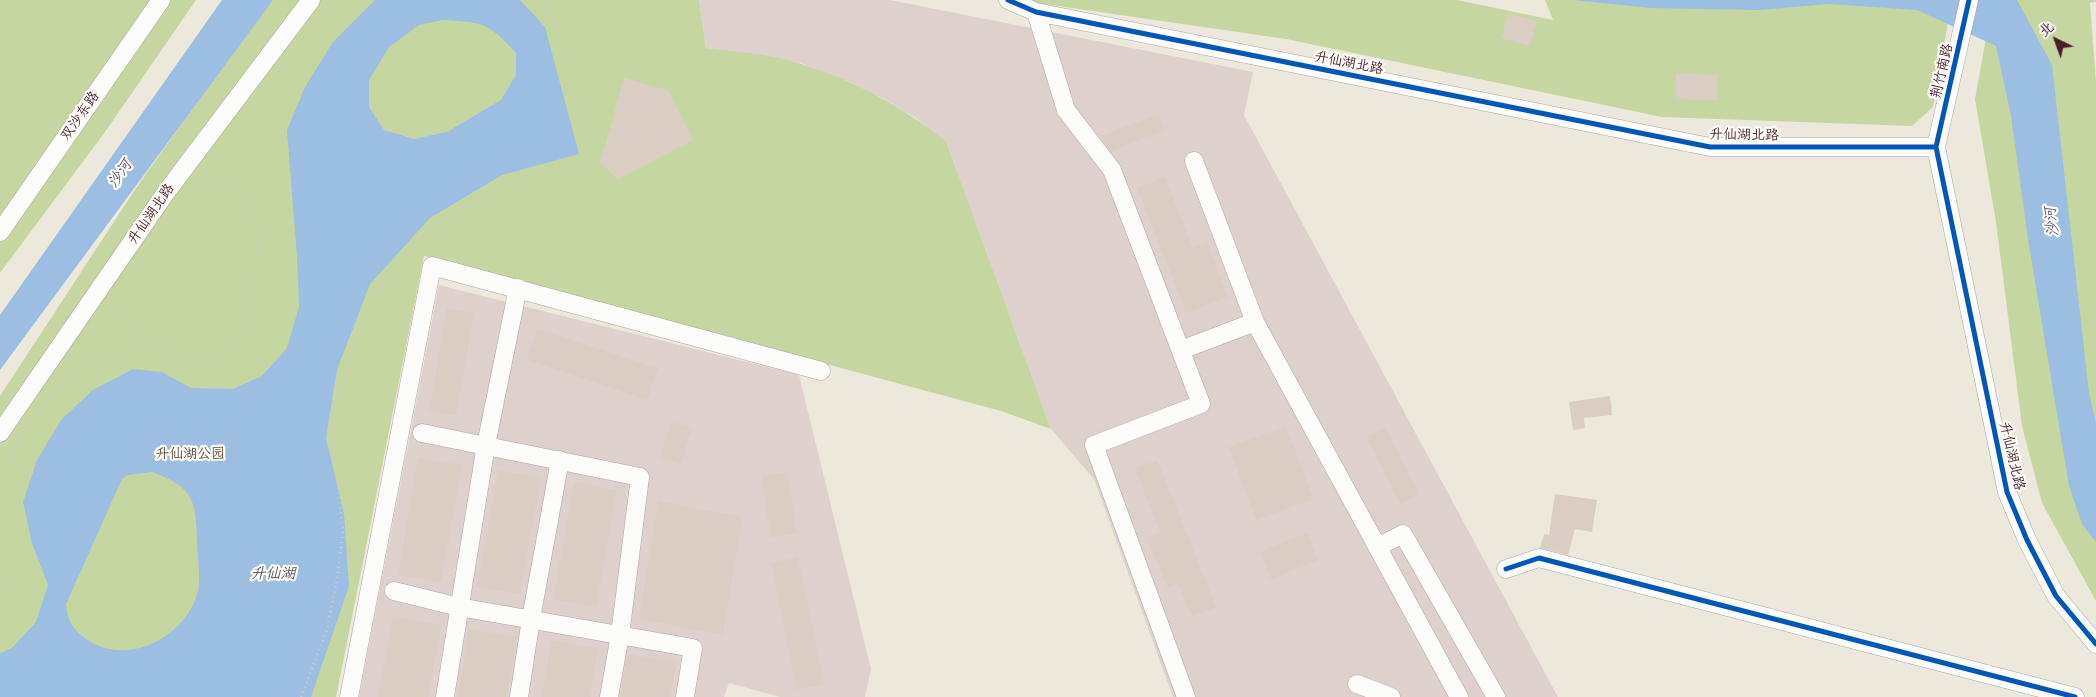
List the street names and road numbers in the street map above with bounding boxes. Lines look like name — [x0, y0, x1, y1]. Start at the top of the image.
street label: 荆竹南路 — [1928, 42, 1956, 100]
street label: 升仙湖北路 — [1313, 48, 1385, 78]
street label: 双沙东路 — [57, 88, 103, 144]
street label: 升仙湖北路 — [1709, 126, 1779, 144]
street label: 升仙湖北路 — [124, 181, 178, 247]
street label: 升仙湖北路 — [1996, 420, 2028, 492]

